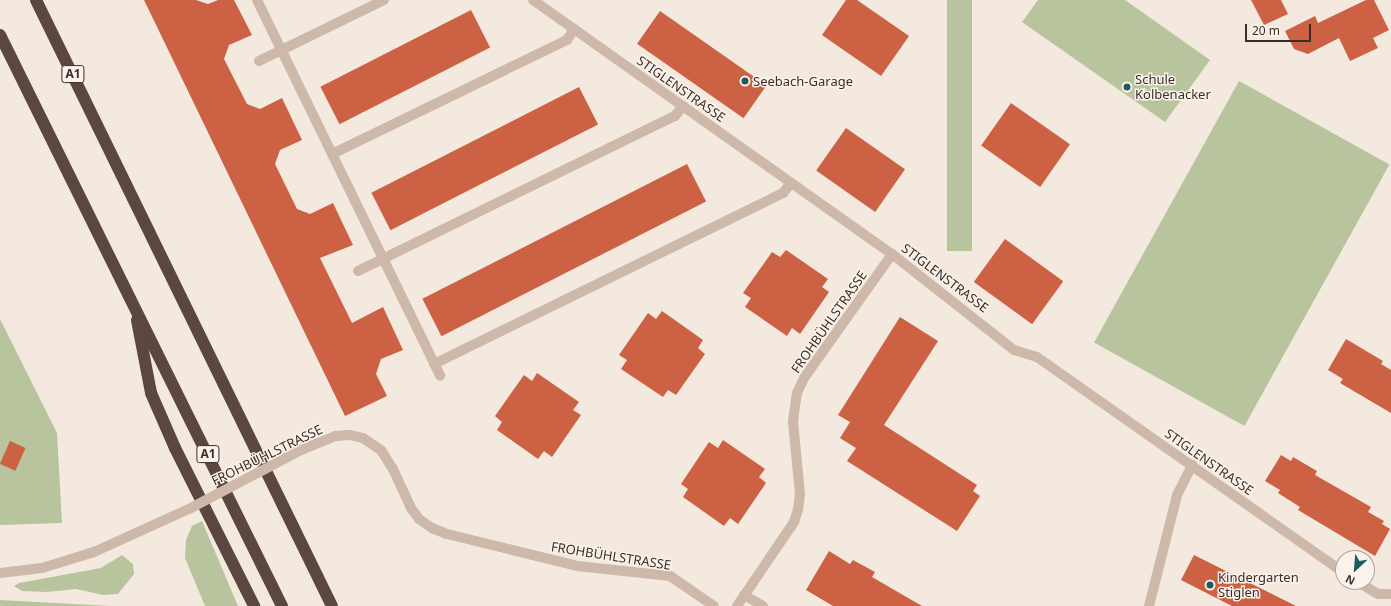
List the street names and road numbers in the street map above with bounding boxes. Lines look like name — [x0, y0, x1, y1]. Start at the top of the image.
street label: STIGLENSTRASSE — [634, 53, 728, 125]
road number: A1 — [61, 64, 85, 84]
street label: STIGLENSTRASSE — [899, 240, 991, 316]
street label: FROHBÜHLSTRASSE — [788, 268, 870, 376]
street label: FROHBÜHLSTRASSE — [209, 421, 325, 489]
street label: STIGLENSTRASSE — [1162, 426, 1256, 498]
road number: A1 — [196, 444, 220, 464]
street label: FROHBÜHLSTRASSE — [550, 539, 672, 573]

